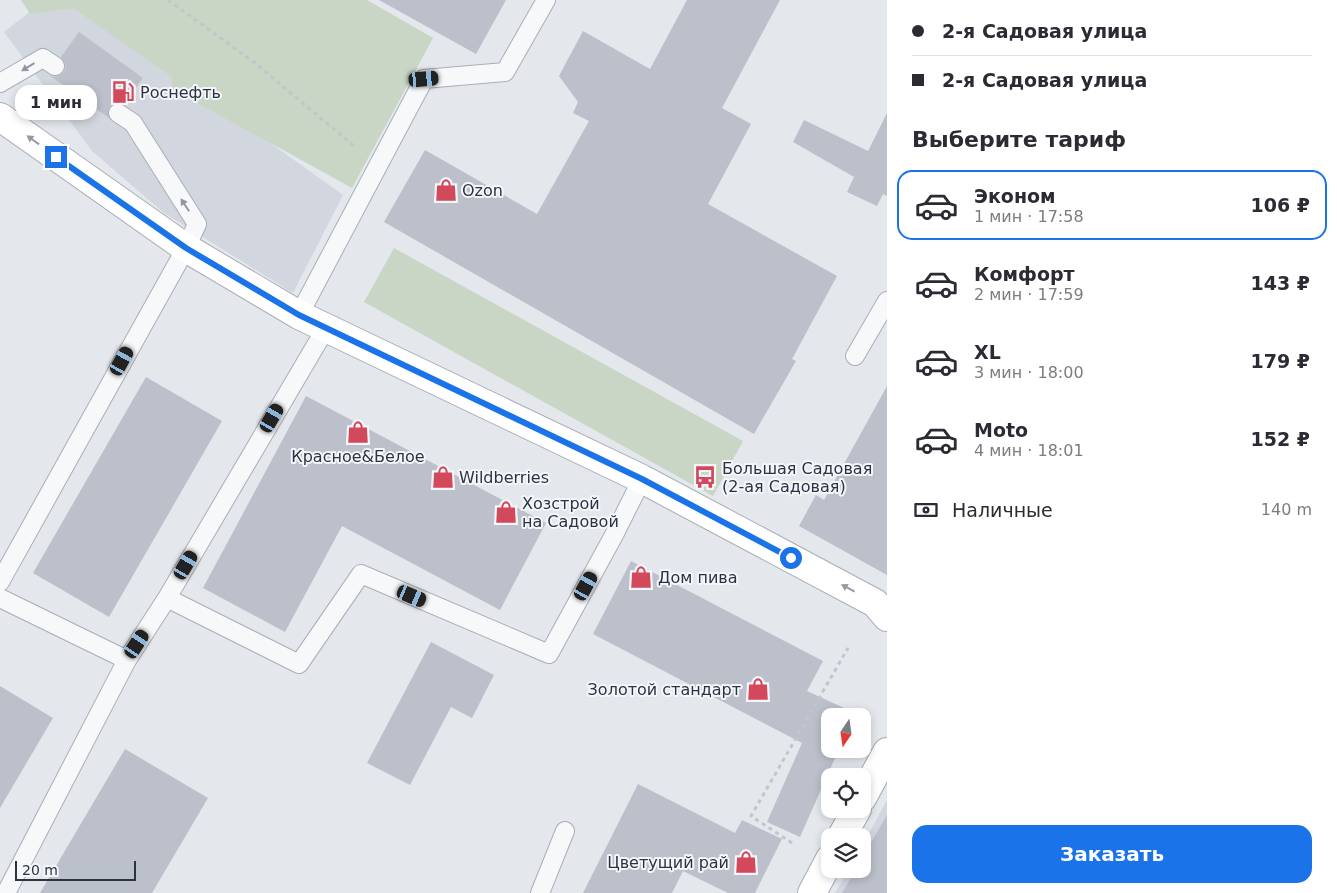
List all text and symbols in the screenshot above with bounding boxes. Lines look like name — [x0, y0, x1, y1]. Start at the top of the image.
text: 2-я Садовая улица — [942, 20, 1147, 42]
one-way arrow — [20, 63, 35, 71]
text: 2-я Садовая улица — [942, 69, 1147, 91]
car — [408, 70, 439, 88]
fuel station icon: Роснефть — [110, 79, 136, 105]
place label: Роснефть — [140, 83, 221, 102]
callout: 1 мин — [15, 84, 97, 120]
text: 1 мин — [30, 93, 82, 112]
text: Выберите тариф — [912, 127, 1126, 152]
one-way arrow — [26, 135, 40, 145]
route end — [45, 146, 67, 168]
shop icon: Ozon — [433, 177, 459, 203]
place label: Ozon — [462, 181, 503, 200]
icon: car — [914, 183, 959, 228]
text: Эконом — [974, 185, 1056, 207]
text: 106 ₽ — [1251, 194, 1310, 216]
one-way arrow — [181, 199, 190, 212]
text: 1 мин · 17:58 — [974, 207, 1084, 226]
icon: car — [914, 261, 959, 306]
text: Комфорт — [974, 263, 1075, 285]
text: 143 ₽ — [1251, 272, 1310, 294]
text: 2 мин · 17:59 — [974, 285, 1084, 304]
icon: car — [914, 339, 959, 384]
text: XL — [974, 341, 1001, 363]
car — [108, 344, 135, 378]
text: 179 ₽ — [1251, 350, 1310, 372]
text: 3 мин · 18:00 — [974, 363, 1084, 382]
car — [258, 401, 285, 435]
icon: car — [914, 417, 959, 462]
shop icon: Красное&Белое — [345, 419, 371, 445]
text: Moto — [974, 419, 1028, 441]
text: 152 ₽ — [1251, 428, 1310, 450]
text: 4 мин · 18:01 — [974, 441, 1084, 460]
place label: Красное&Белое — [291, 447, 425, 466]
place label: Большая Садовая (2-ая Садовая) — [722, 459, 872, 496]
shop icon: Wildberries — [430, 464, 456, 490]
bus stop icon: Большая Садовая (2-ая Садовая) — [692, 464, 718, 490]
place label: Wildberries — [459, 468, 549, 487]
place label: Хозстрой на Садовой — [522, 494, 619, 531]
icon: cash — [912, 496, 940, 524]
shop icon: Хозстрой на Садовой — [493, 499, 519, 525]
text: Наличные — [952, 499, 1053, 521]
text: 140 m — [1261, 500, 1312, 519]
route start — [780, 547, 802, 569]
car — [172, 548, 199, 582]
shop icon: Дом пива — [628, 564, 654, 590]
place label: Дом пива — [658, 568, 738, 587]
car — [572, 569, 599, 603]
car — [395, 583, 428, 609]
one-way arrow — [841, 584, 856, 592]
car — [122, 627, 151, 661]
shop icon: Золотой стандарт — [745, 676, 771, 702]
place label: Золотой стандарт — [588, 680, 741, 699]
north arrow — [821, 708, 871, 758]
map controls — [821, 708, 871, 878]
button: locate — [821, 768, 871, 818]
button: Заказать — [912, 825, 1312, 883]
button: layers — [821, 828, 871, 878]
shop icon: Цветущий рай — [733, 849, 759, 875]
place label: Цветущий рай — [607, 853, 729, 872]
scale bar — [15, 858, 136, 881]
text: 20 m — [22, 862, 58, 878]

